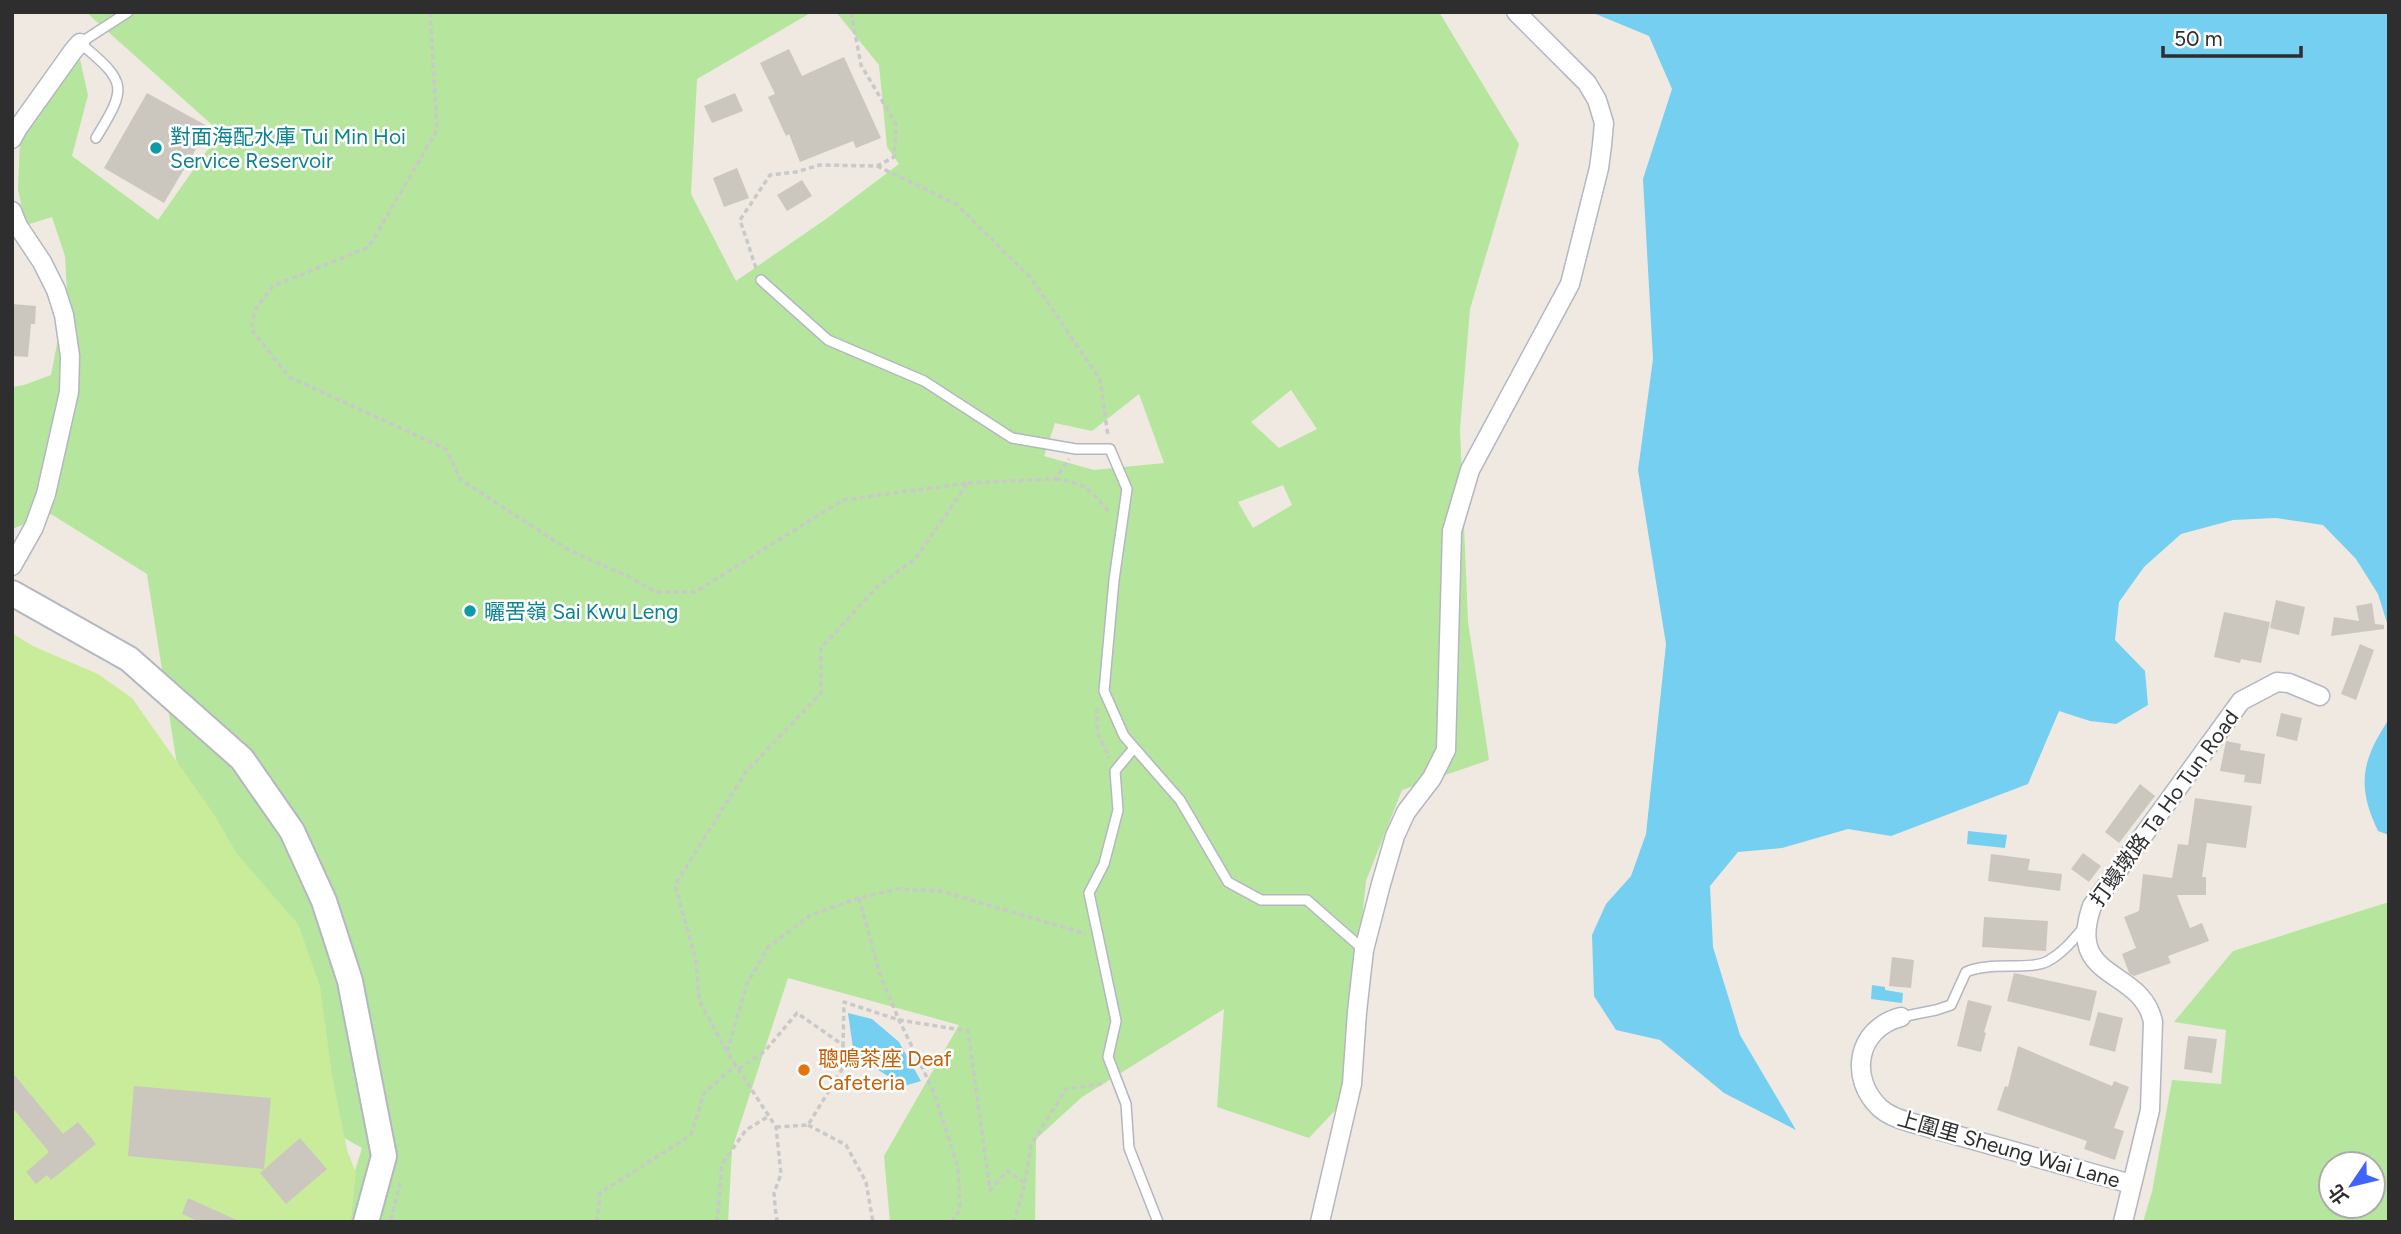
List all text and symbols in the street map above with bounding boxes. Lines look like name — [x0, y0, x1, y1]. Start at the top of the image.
scale bar — [2163, 14, 2301, 58]
text: 50 m — [2174, 26, 2223, 51]
place label: 對面海配水庫 Tui Min Hoi Service Reservoir — [170, 124, 406, 173]
marker: 對面海配水庫 Tui Min Hoi Service Reservoir — [148, 140, 164, 156]
place label: 曬罟嶺 Sai Kwu Leng — [484, 599, 678, 624]
marker: 曬罟嶺 Sai Kwu Leng — [462, 603, 478, 619]
street label: 打蠔墩路 Ta Ho Tun Road — [2084, 705, 2244, 911]
place label: 聰鳴茶座 Deaf Cafeteria — [818, 1046, 952, 1095]
marker: 聰鳴茶座 Deaf Cafeteria — [796, 1062, 812, 1078]
street label: 上圍里 Sheung Wai Lane — [1895, 1105, 2123, 1193]
north arrow — [2317, 1150, 2387, 1220]
text: 北 — [2324, 1180, 2353, 1209]

